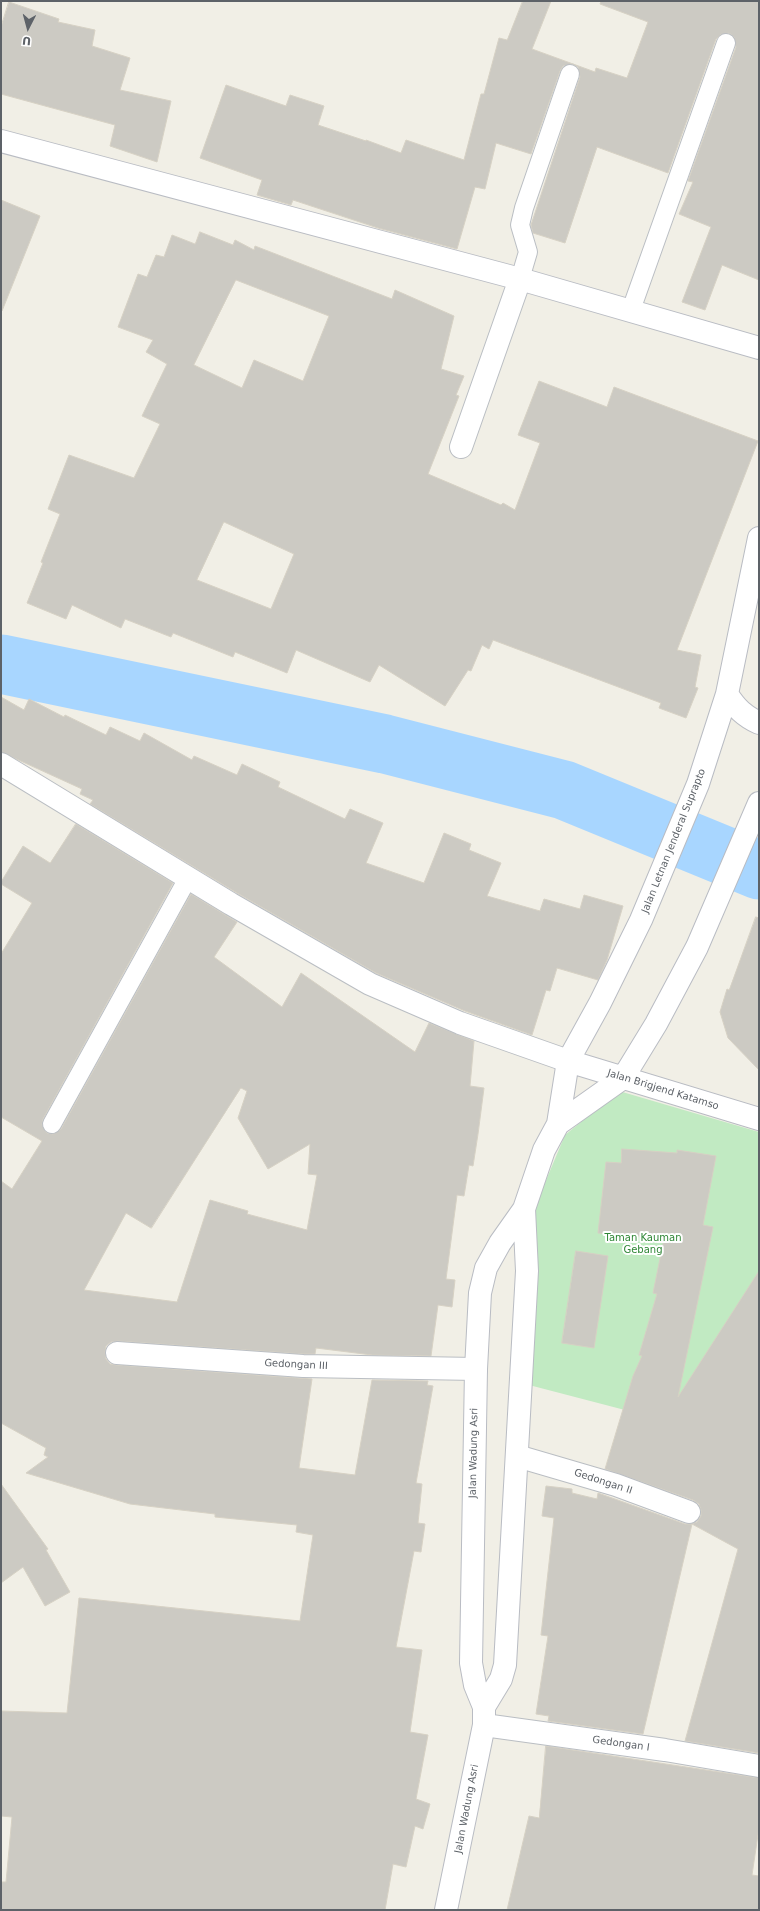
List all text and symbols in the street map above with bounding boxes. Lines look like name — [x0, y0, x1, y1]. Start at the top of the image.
north arrow — [8, 8, 48, 48]
text: U — [22, 34, 32, 47]
street label: Jalan Letnan Jenderal Suprapto — [639, 767, 709, 915]
street label: Jalan Brigjend Katamso — [606, 1067, 720, 1113]
park label: Taman Kauman Gebang — [604, 1232, 682, 1256]
street label: Gedongan III — [264, 1357, 328, 1373]
street label: Jalan Wadung Asri — [467, 1408, 481, 1498]
street label: Gedongan II — [572, 1467, 634, 1497]
street label: Gedongan I — [592, 1734, 650, 1754]
street label: Jalan Wadung Asri — [452, 1764, 482, 1854]

